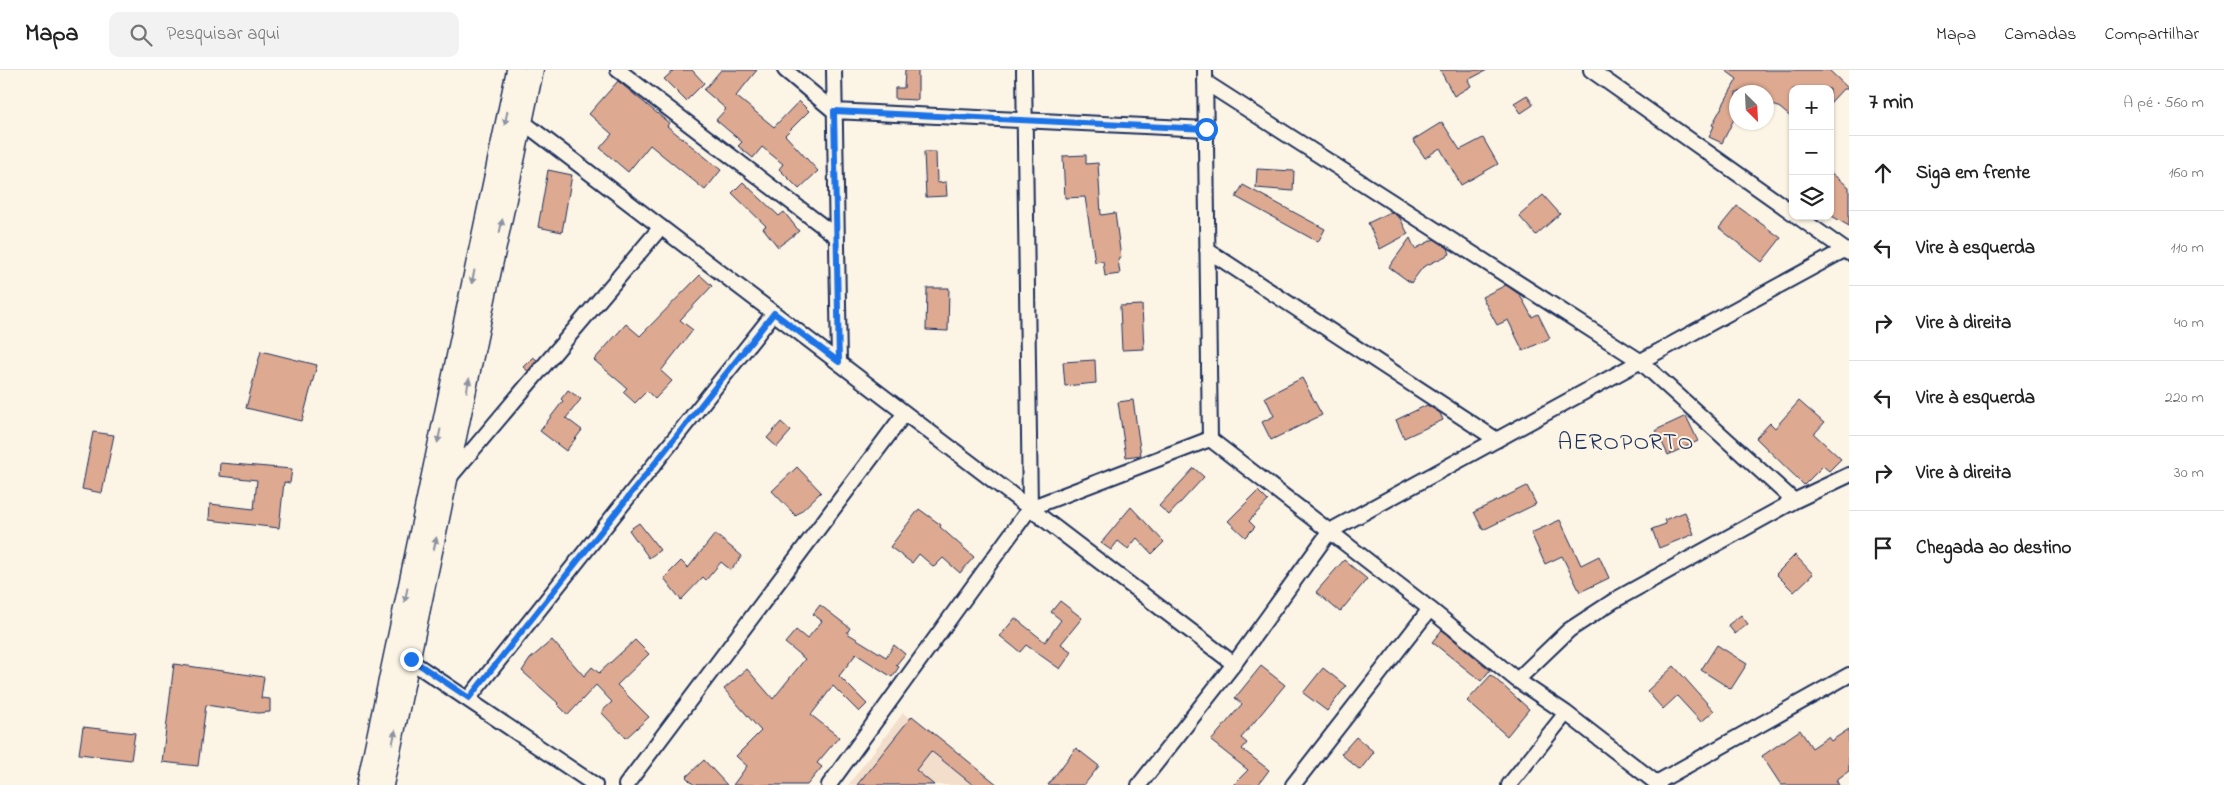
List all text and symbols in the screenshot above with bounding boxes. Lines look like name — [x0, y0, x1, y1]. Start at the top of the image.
search box — [109, 12, 459, 57]
text: Mapa — [25, 17, 79, 52]
icon: search — [127, 21, 155, 49]
text: Pesquisar aqui — [167, 21, 280, 48]
text: Mapa — [1936, 22, 1976, 48]
text: Camadas — [2004, 22, 2077, 48]
text: Compartilhar — [2105, 22, 2199, 48]
north arrow — [1729, 85, 1774, 130]
map controls — [1789, 85, 1834, 220]
button: + — [1789, 85, 1834, 130]
text: 7 min — [1869, 88, 1913, 118]
text: A pé · 560 m — [2123, 91, 2204, 115]
one-way arrow — [502, 110, 510, 125]
route start — [1195, 118, 1218, 141]
button: − — [1789, 130, 1834, 175]
icon: ahead — [1869, 159, 1897, 187]
text: Siga em frente — [1916, 160, 2030, 187]
text: 160 m — [2169, 161, 2204, 185]
button: layers — [1789, 175, 1834, 220]
one-way arrow — [498, 217, 506, 233]
icon: left — [1869, 234, 1897, 262]
text: Vire à esquerda — [1916, 235, 2035, 262]
text: 110 m — [2170, 236, 2204, 260]
one-way arrow — [468, 269, 476, 285]
icon: right — [1869, 309, 1897, 337]
text: Vire à direita — [1916, 310, 2011, 337]
text: 40 m — [2174, 311, 2204, 335]
one-way arrow — [464, 377, 472, 392]
icon: left — [1869, 384, 1897, 412]
text: Vire à esquerda — [1916, 385, 2035, 412]
text: 220 m — [2165, 386, 2204, 410]
district label: AEROPORTO — [1557, 426, 1695, 461]
one-way arrow — [435, 428, 443, 443]
icon: right — [1869, 459, 1897, 487]
text: Vire à direita — [1916, 460, 2011, 487]
text: 30 m — [2174, 461, 2204, 485]
icon: arrive — [1869, 534, 1897, 562]
text: Chegada ao destino — [1916, 535, 2071, 562]
one-way arrow — [431, 536, 439, 552]
one-way arrow — [402, 587, 410, 602]
route end — [400, 648, 423, 671]
one-way arrow — [390, 730, 398, 745]

